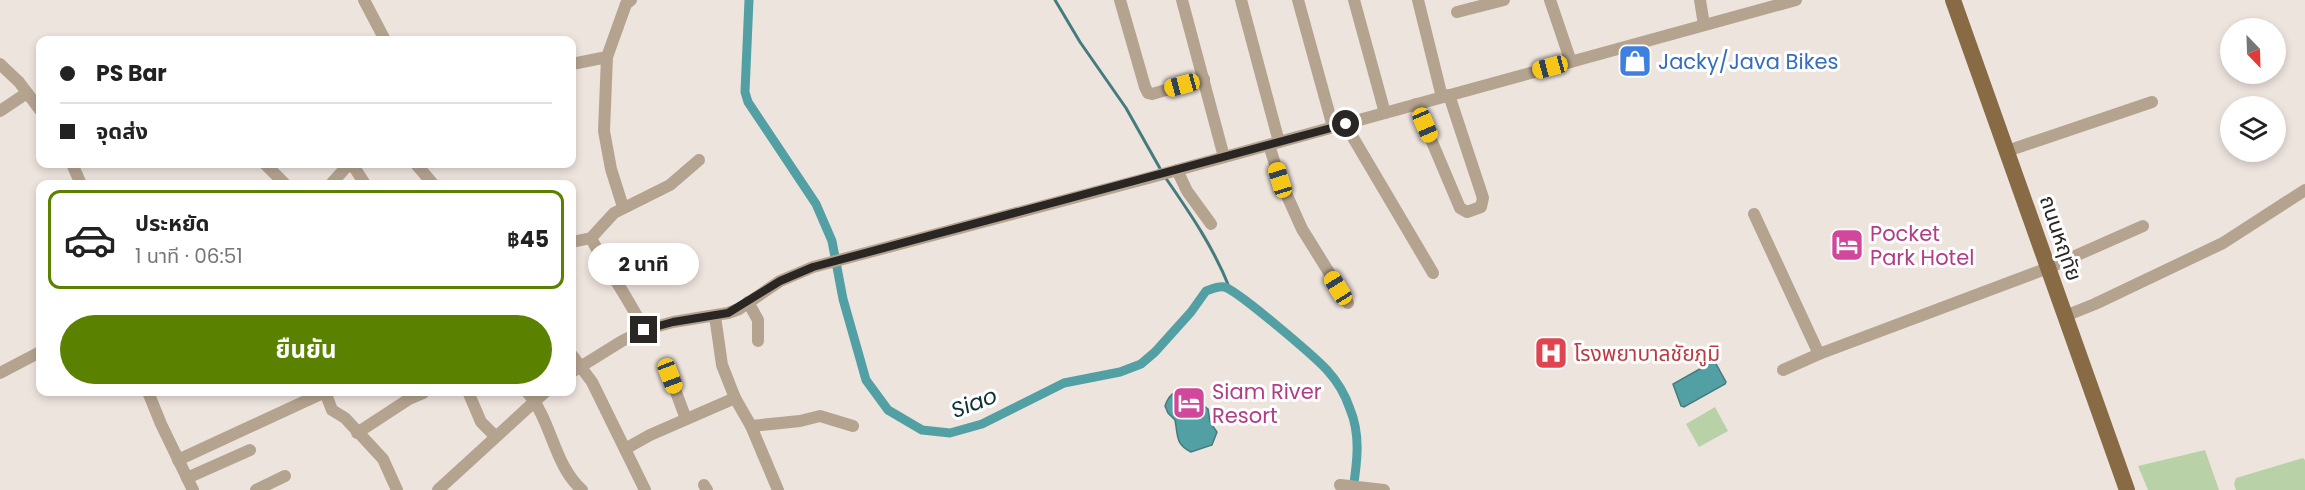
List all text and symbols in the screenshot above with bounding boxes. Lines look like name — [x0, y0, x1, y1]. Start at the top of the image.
north arrow — [2220, 18, 2286, 84]
map controls — [2220, 18, 2286, 162]
shop icon: Jacky/Java Bikes — [1617, 43, 1653, 79]
place label: Jacky/Java Bikes — [1658, 47, 1838, 76]
car — [1530, 54, 1570, 80]
text: PS Bar — [96, 58, 167, 89]
car — [1162, 72, 1202, 98]
button: layers — [2220, 96, 2286, 162]
car — [1410, 105, 1440, 145]
route start — [1332, 110, 1359, 137]
text: จุดส่ง — [96, 116, 148, 147]
car — [1266, 160, 1294, 200]
street label: ถนนหฤทัย — [2033, 191, 2089, 285]
text: ประหยัด — [135, 208, 210, 239]
icon: car — [63, 213, 117, 267]
place label: Pocket Park Hotel — [1870, 219, 1974, 272]
text: ฿45 — [507, 224, 549, 255]
hotel icon: Pocket Park Hotel — [1829, 227, 1865, 263]
text: 1 นาที · 06:51 — [135, 242, 243, 270]
callout: 2 นาที — [588, 243, 700, 285]
text: 2 นาที — [618, 250, 669, 278]
car — [1321, 268, 1355, 308]
button: ยืนยัน — [60, 315, 552, 384]
route end — [630, 316, 657, 343]
hospital icon: โรงพยาบาลชัยภูมิ — [1533, 335, 1569, 371]
place label: โรงพยาบาลชัยภูมิ — [1574, 339, 1720, 368]
car — [655, 356, 685, 396]
place label: Siam River Resort — [1212, 377, 1322, 430]
water label: Siao — [946, 380, 1002, 426]
hotel icon: Siam River Resort — [1171, 385, 1207, 421]

